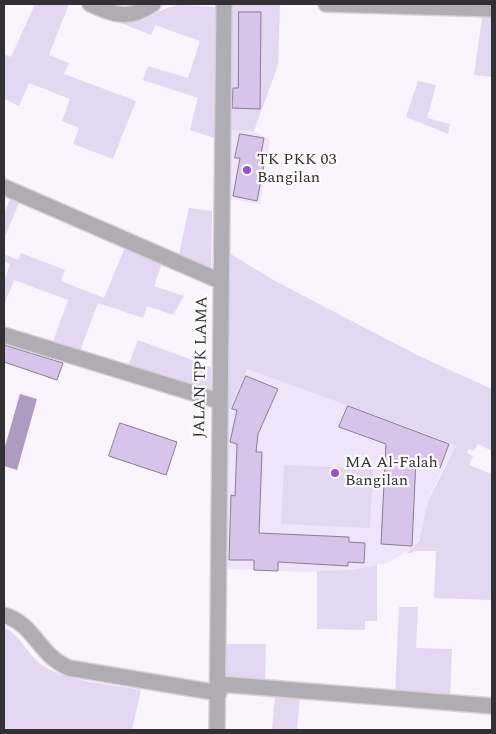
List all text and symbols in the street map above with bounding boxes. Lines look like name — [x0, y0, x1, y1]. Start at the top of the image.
place label: TK PKK 03 Bangilan — [257, 151, 337, 189]
marker: TK PKK 03 Bangilan — [241, 164, 253, 176]
street label: JALAN TPK LAMA — [191, 296, 213, 438]
place label: MA Al-Falah Bangilan — [345, 454, 438, 492]
marker: MA Al-Falah Bangilan — [329, 467, 341, 479]

